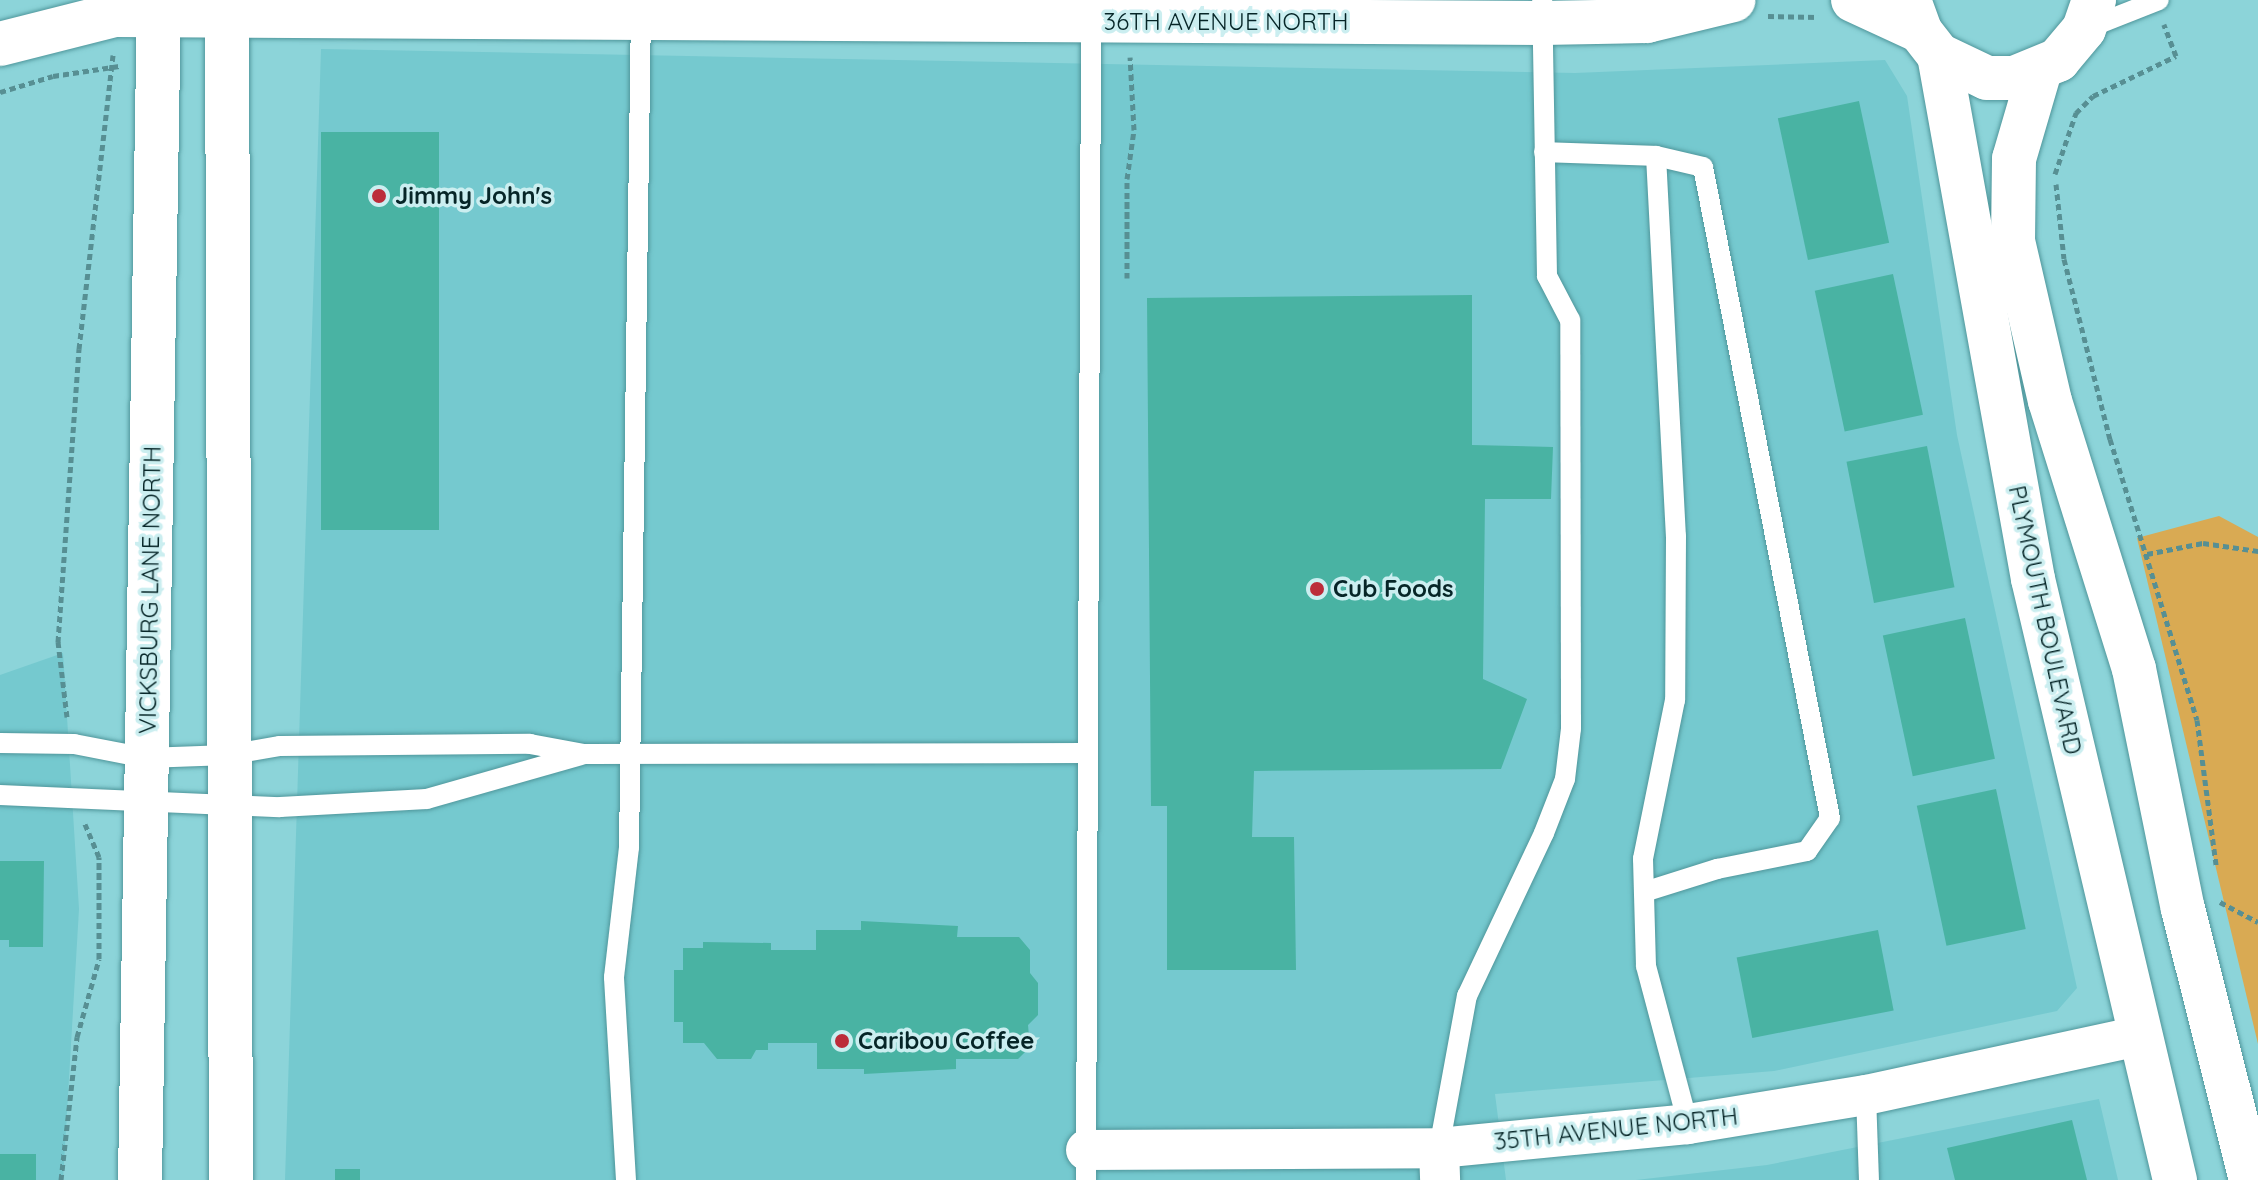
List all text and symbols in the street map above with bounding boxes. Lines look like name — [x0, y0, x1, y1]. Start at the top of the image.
street label: 36TH AVENUE NORTH — [1104, 8, 1348, 36]
place label: Jimmy John's — [395, 182, 552, 210]
marker: Jimmy John's — [370, 187, 388, 205]
street label: VICKSBURG LANE NORTH — [133, 446, 167, 734]
street label: PLYMOUTH BOULEVARD — [2002, 483, 2088, 757]
place label: Cub Foods — [1333, 575, 1454, 603]
marker: Cub Foods — [1308, 580, 1326, 598]
place label: Caribou Coffee — [858, 1027, 1034, 1055]
marker: Caribou Coffee — [833, 1032, 851, 1050]
street label: 35TH AVENUE NORTH — [1493, 1102, 1739, 1156]

